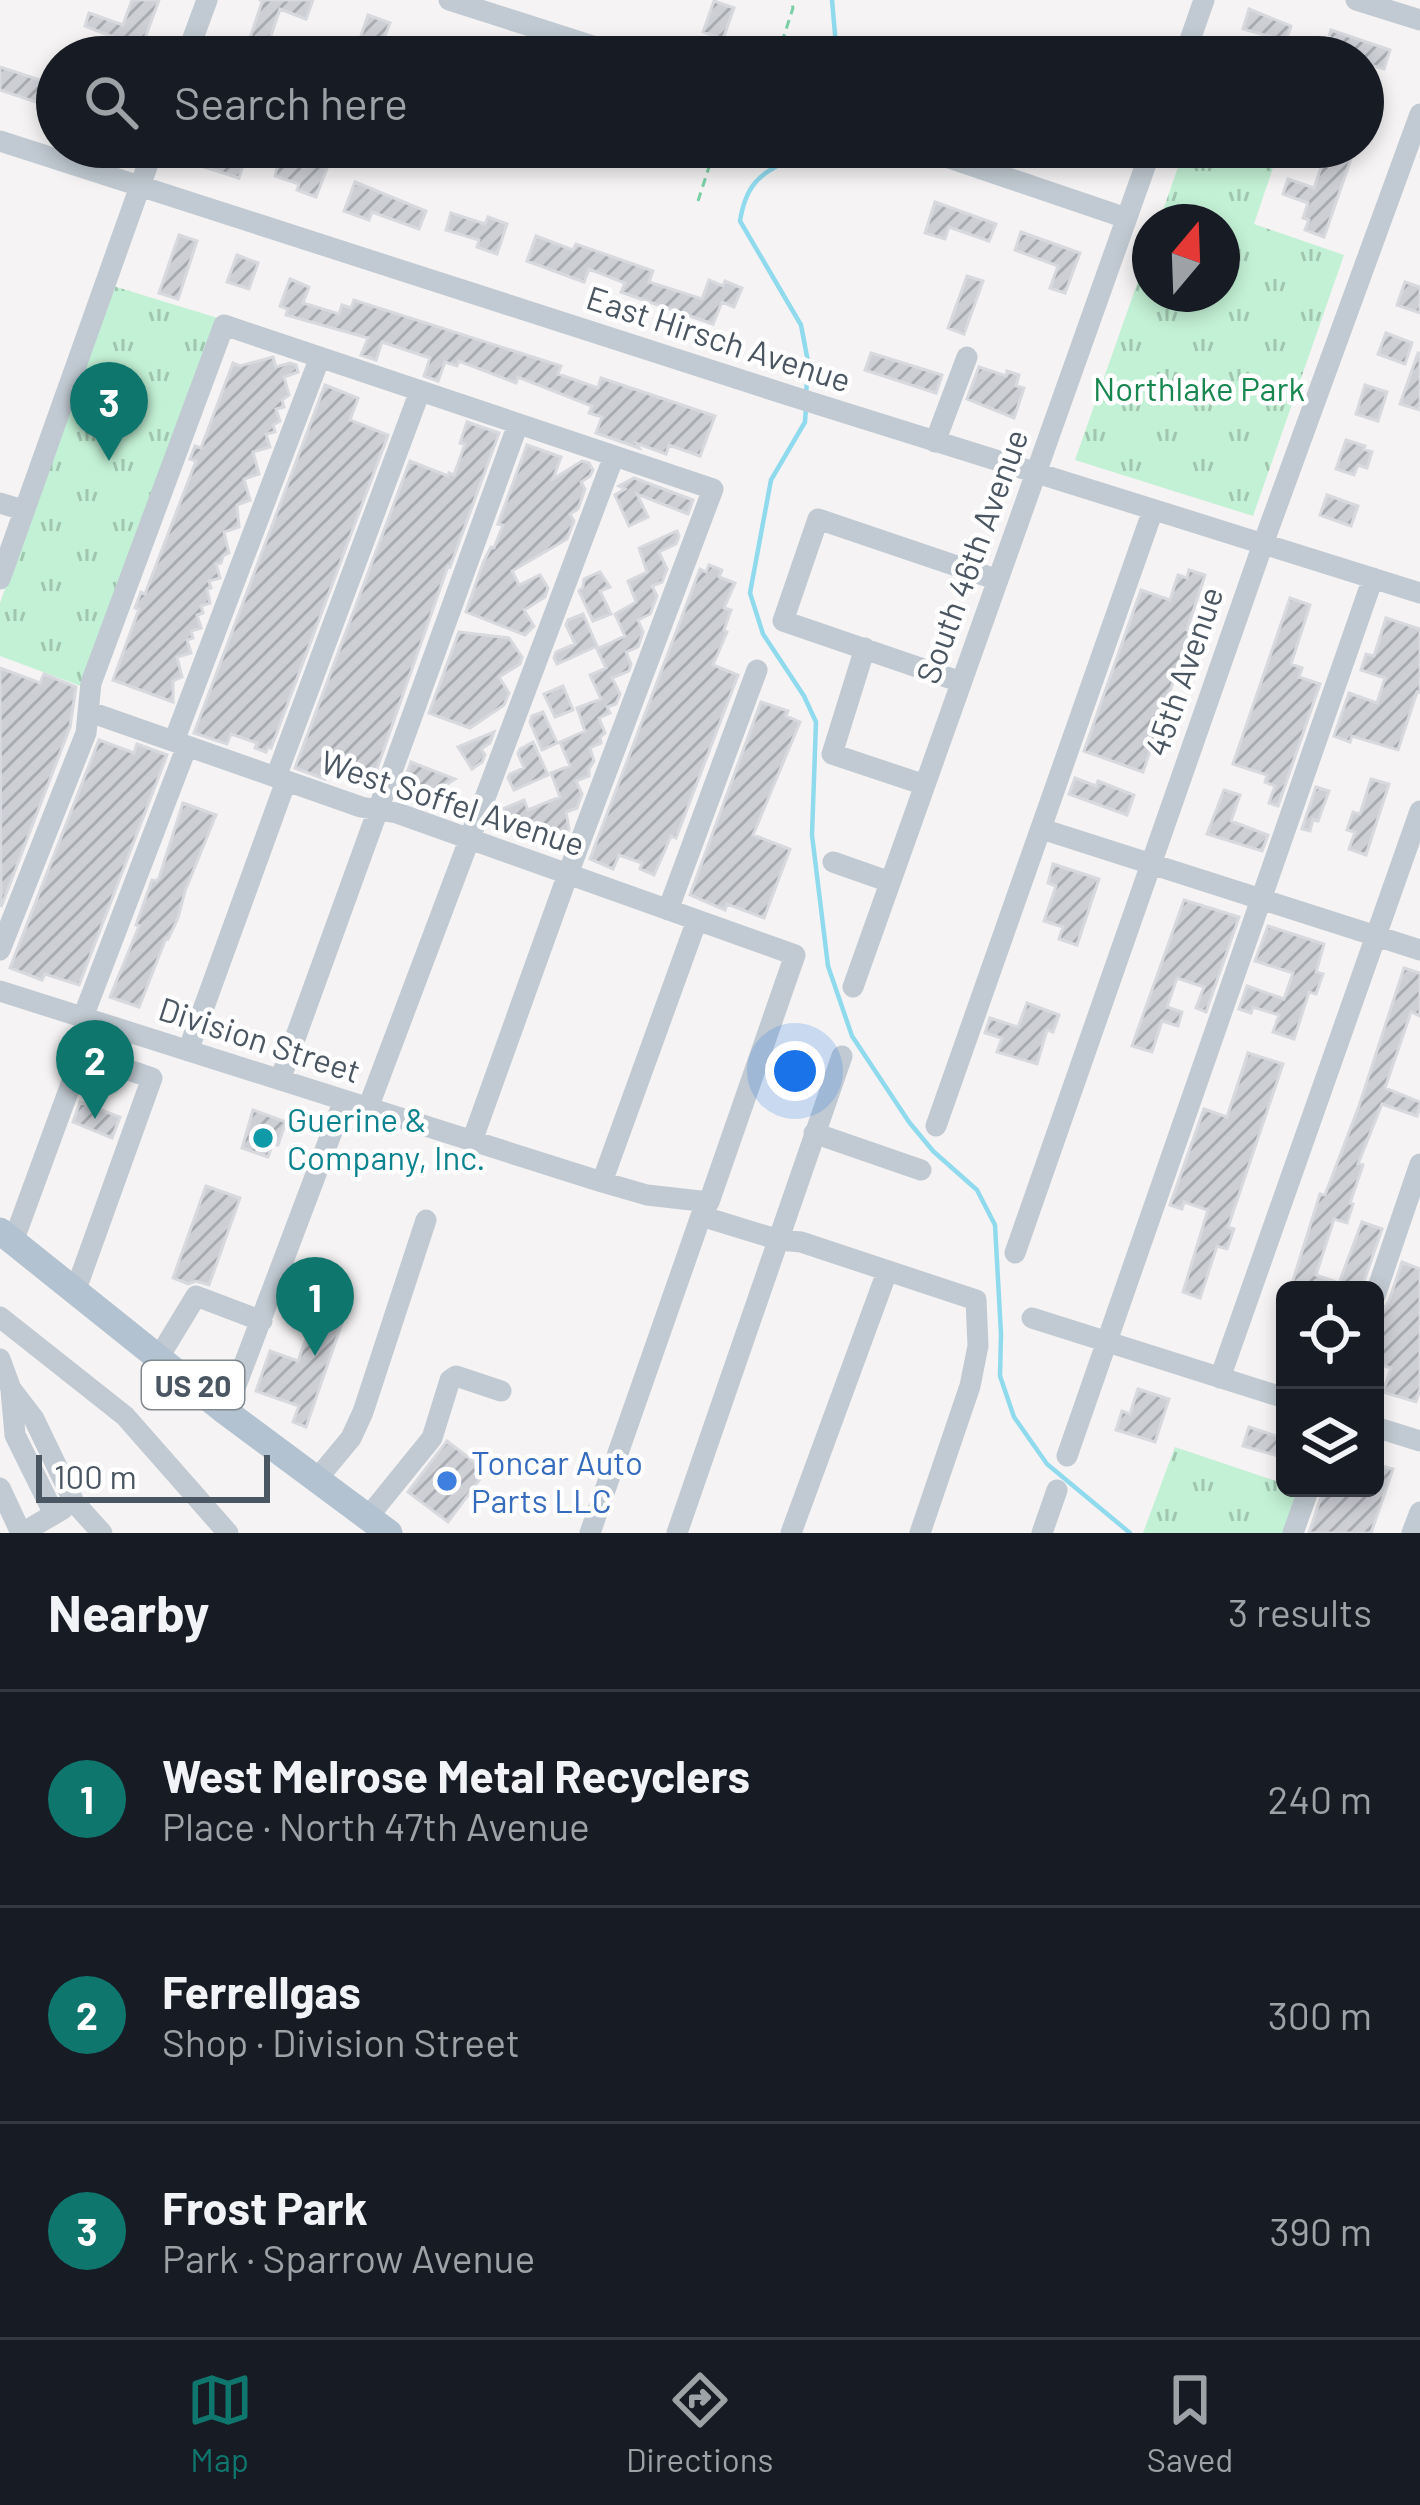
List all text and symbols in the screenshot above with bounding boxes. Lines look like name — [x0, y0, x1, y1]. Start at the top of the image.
search box — [36, 36, 1384, 168]
icon: search — [78, 69, 144, 135]
text: Search here — [174, 75, 408, 129]
north arrow — [1132, 204, 1240, 312]
street label: East Hirsch Avenue — [582, 276, 856, 400]
pin: 3 — [70, 362, 148, 461]
park label: Northlake Park — [1093, 368, 1305, 408]
street label: South 46th Avenue — [906, 423, 1036, 689]
street label: 45th Avenue — [1135, 581, 1231, 761]
street label: West Soffel Avenue — [316, 741, 590, 863]
street label: Division Street — [154, 988, 366, 1090]
pin: 2 — [56, 1020, 134, 1119]
your location — [765, 1041, 825, 1101]
place label: Guerine & Company, Inc. — [287, 1099, 485, 1177]
marker: Guerine & Company, Inc. — [250, 1125, 276, 1151]
pin: 1 — [276, 1257, 354, 1356]
map controls — [1276, 1281, 1384, 1497]
button: locate — [1276, 1281, 1384, 1389]
road number: US 20 — [142, 1361, 244, 1409]
button: layers — [1276, 1389, 1384, 1497]
place label: Toncar Auto Parts LLC — [471, 1442, 643, 1520]
scale bar — [36, 1449, 270, 1502]
text: 100 m — [54, 1456, 137, 1496]
marker: Toncar Auto Parts LLC — [434, 1468, 460, 1494]
text: Nearby — [48, 1581, 209, 1642]
text: 3 results — [1228, 1588, 1372, 1635]
text: West Melrose Metal Recyclers — [162, 1748, 750, 1802]
text: 1 — [80, 1775, 94, 1822]
text: 240 m — [1268, 1775, 1372, 1822]
text: Place · North 47th Avenue — [162, 1802, 590, 1849]
text: Ferrellgas — [162, 1964, 361, 2018]
text: 2 — [76, 1991, 98, 2038]
text: 300 m — [1268, 1991, 1372, 2038]
text: Shop · Division Street — [162, 2018, 520, 2065]
text: Frost Park — [162, 2180, 368, 2234]
text: 3 — [76, 2207, 98, 2254]
text: 390 m — [1270, 2207, 1372, 2254]
text: Park · Sparrow Avenue — [162, 2234, 535, 2281]
tab: Map — [187, 2367, 253, 2479]
tab: Directions — [626, 2367, 773, 2479]
tab: Saved — [1147, 2367, 1233, 2479]

